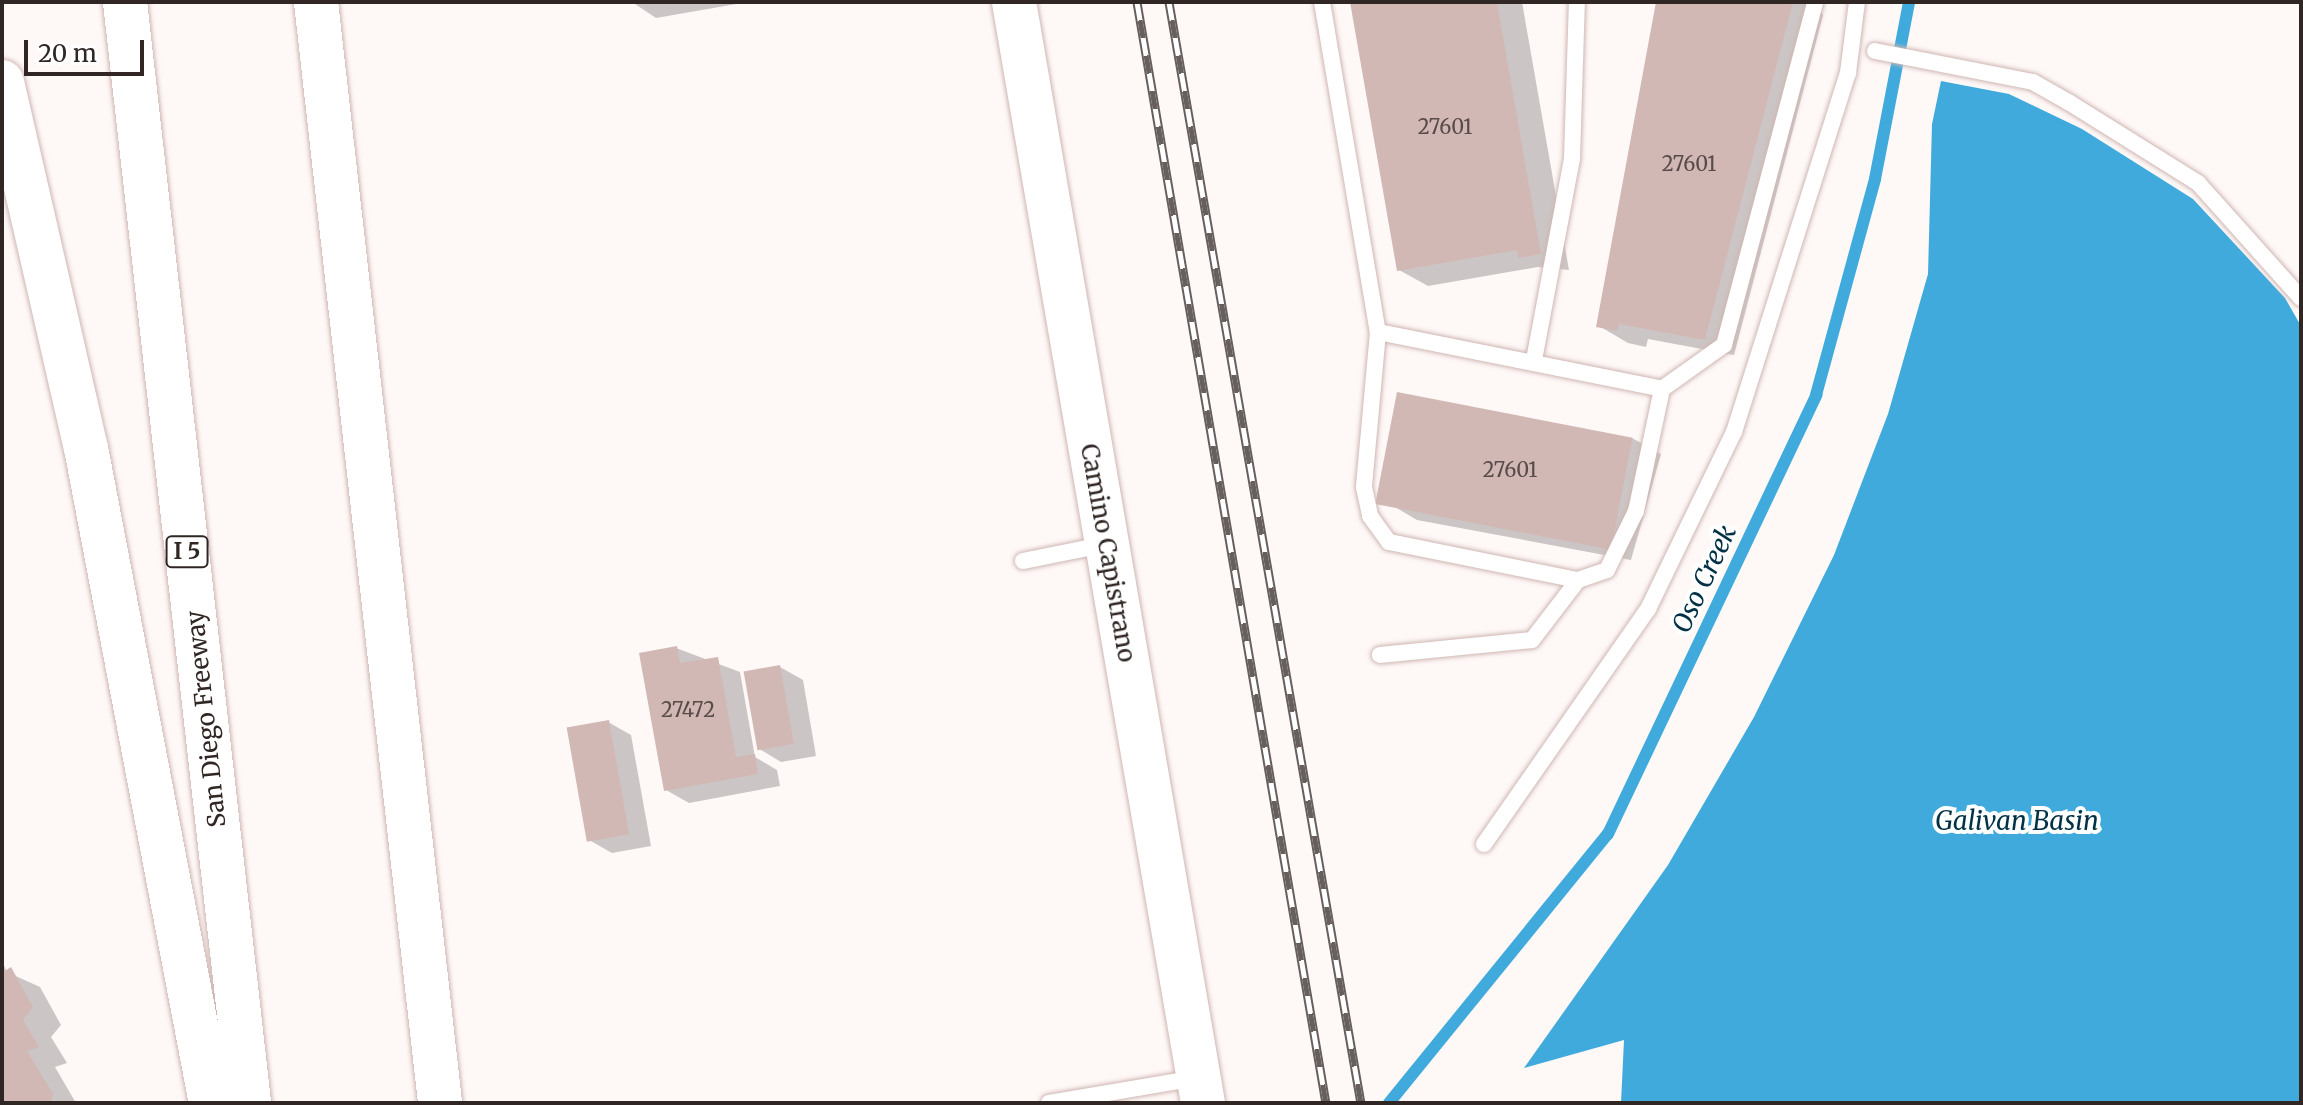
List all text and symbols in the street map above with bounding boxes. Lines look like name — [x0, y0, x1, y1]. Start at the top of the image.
scale bar — [28, 24, 148, 74]
text: 20 m — [38, 38, 97, 69]
house number: 27601 — [1418, 114, 1472, 138]
house number: 27601 — [1662, 151, 1716, 175]
street label: Camino Capistrano — [1075, 442, 1141, 664]
house number: 27601 — [1483, 457, 1537, 481]
water label: Oso Creek — [1666, 520, 1742, 638]
road number: I 5 — [165, 534, 209, 570]
street label: San Diego Freeway — [180, 609, 232, 829]
house number: 27472 — [661, 697, 715, 721]
water label: Galivan Basin — [1935, 805, 2099, 837]

